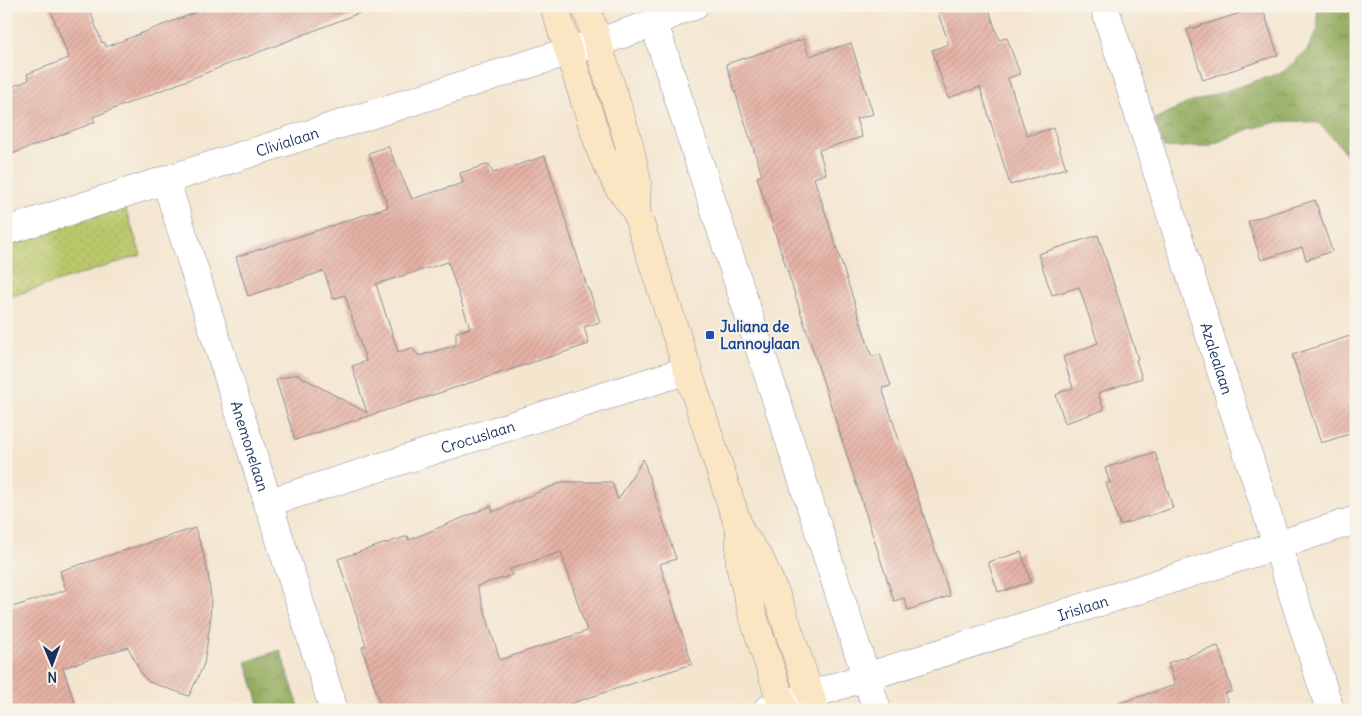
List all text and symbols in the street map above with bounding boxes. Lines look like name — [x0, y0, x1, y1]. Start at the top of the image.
street label: Clivialaan — [253, 122, 321, 160]
place label: Juliana de Lannoylaan — [720, 317, 800, 354]
street label: Azalealaan — [1197, 320, 1238, 397]
marker: Juliana de Lannoylaan — [704, 329, 716, 341]
street label: Anemonelaan — [227, 398, 274, 494]
street label: Crocuslaan — [438, 416, 517, 457]
street label: Irislaan — [1055, 591, 1111, 625]
north arrow — [28, 638, 78, 688]
text: N — [47, 668, 57, 686]

